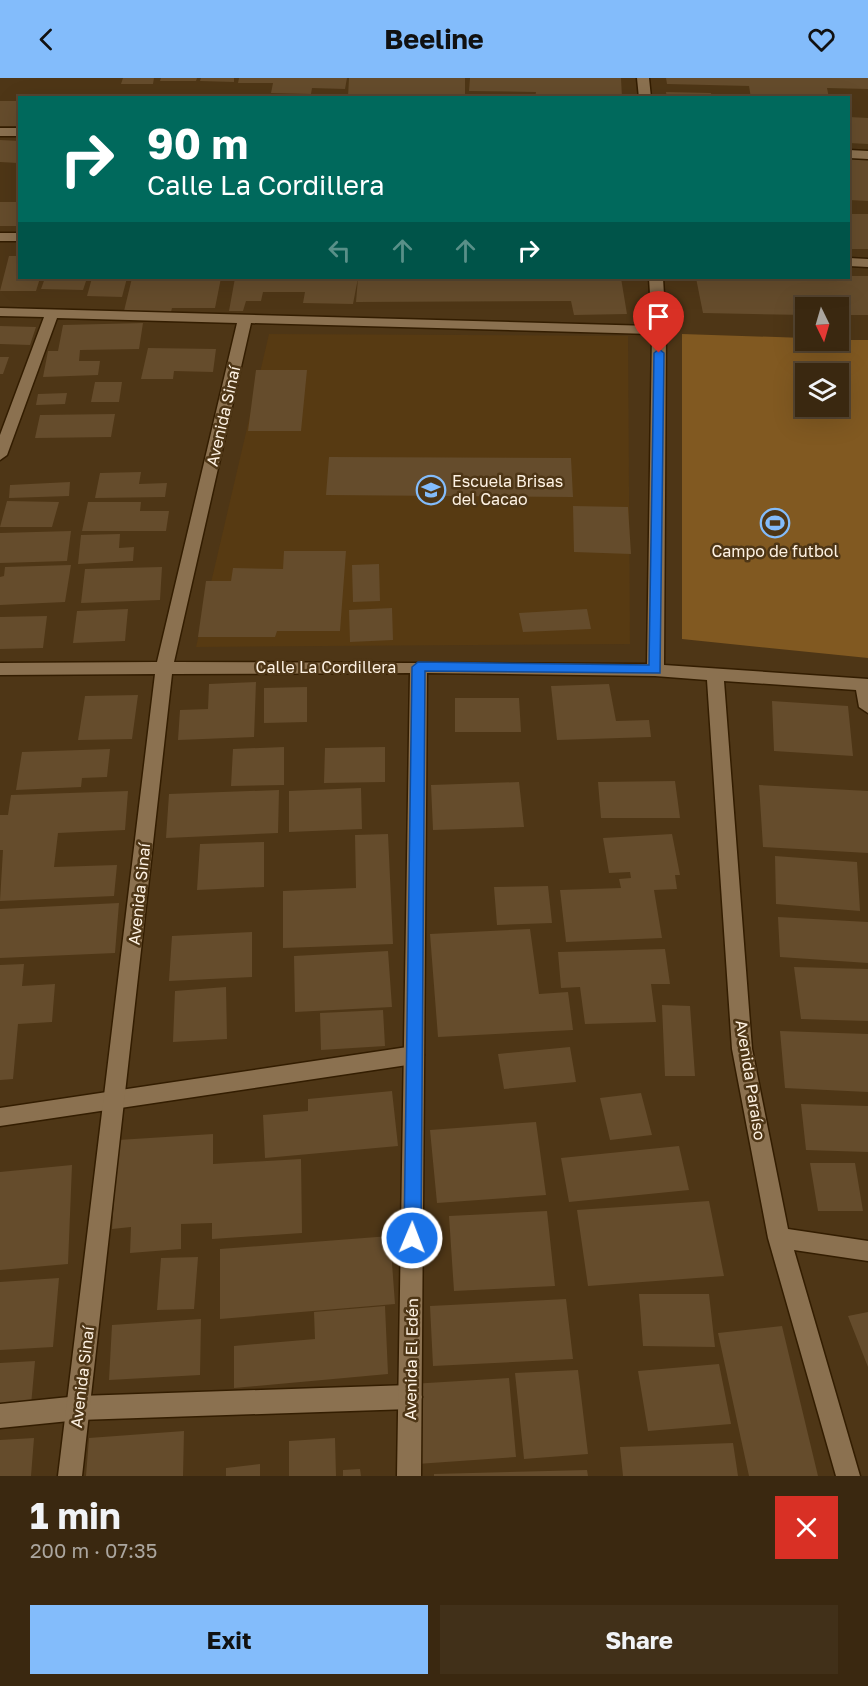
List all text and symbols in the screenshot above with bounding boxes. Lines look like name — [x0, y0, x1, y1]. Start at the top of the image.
icon: back — [30, 23, 63, 56]
text: Beeline — [384, 23, 484, 55]
icon: heart — [805, 23, 838, 56]
text: 90 m — [147, 118, 248, 168]
icon: right — [48, 120, 126, 198]
text: Calle La Cordillera — [147, 169, 385, 201]
icon: left — [323, 234, 356, 267]
icon: ahead — [386, 234, 419, 267]
icon: ahead — [449, 234, 482, 267]
icon: right — [512, 234, 545, 267]
pin — [633, 291, 684, 353]
north arrow — [795, 297, 849, 351]
map controls — [795, 297, 849, 417]
icon: arrive — [642, 300, 675, 333]
street label: Avenida Sinaí — [202, 362, 245, 468]
button: layers — [795, 363, 849, 417]
place label: Escuela Brisas del Cacao — [452, 471, 563, 509]
school or university icon: Escuela Brisas del Cacao — [415, 474, 447, 506]
sports icon: Campo de futbol — [759, 507, 791, 539]
place label: Campo de futbol — [711, 541, 839, 561]
street label: Calle La Cordillera — [256, 657, 396, 677]
street label: Avenida Sinaí — [124, 840, 154, 946]
street label: Avenida Paraíso — [732, 1018, 770, 1142]
position arrow — [380, 1206, 444, 1270]
street label: Avenida El Edén — [400, 1298, 422, 1420]
street label: Avenida Sinaí — [66, 1323, 98, 1429]
text: 1 min — [30, 1494, 121, 1537]
button: close — [775, 1496, 838, 1559]
text: 200 m · 07:35 — [30, 1538, 157, 1562]
button: Exit — [30, 1605, 428, 1674]
button: Share — [440, 1605, 838, 1674]

